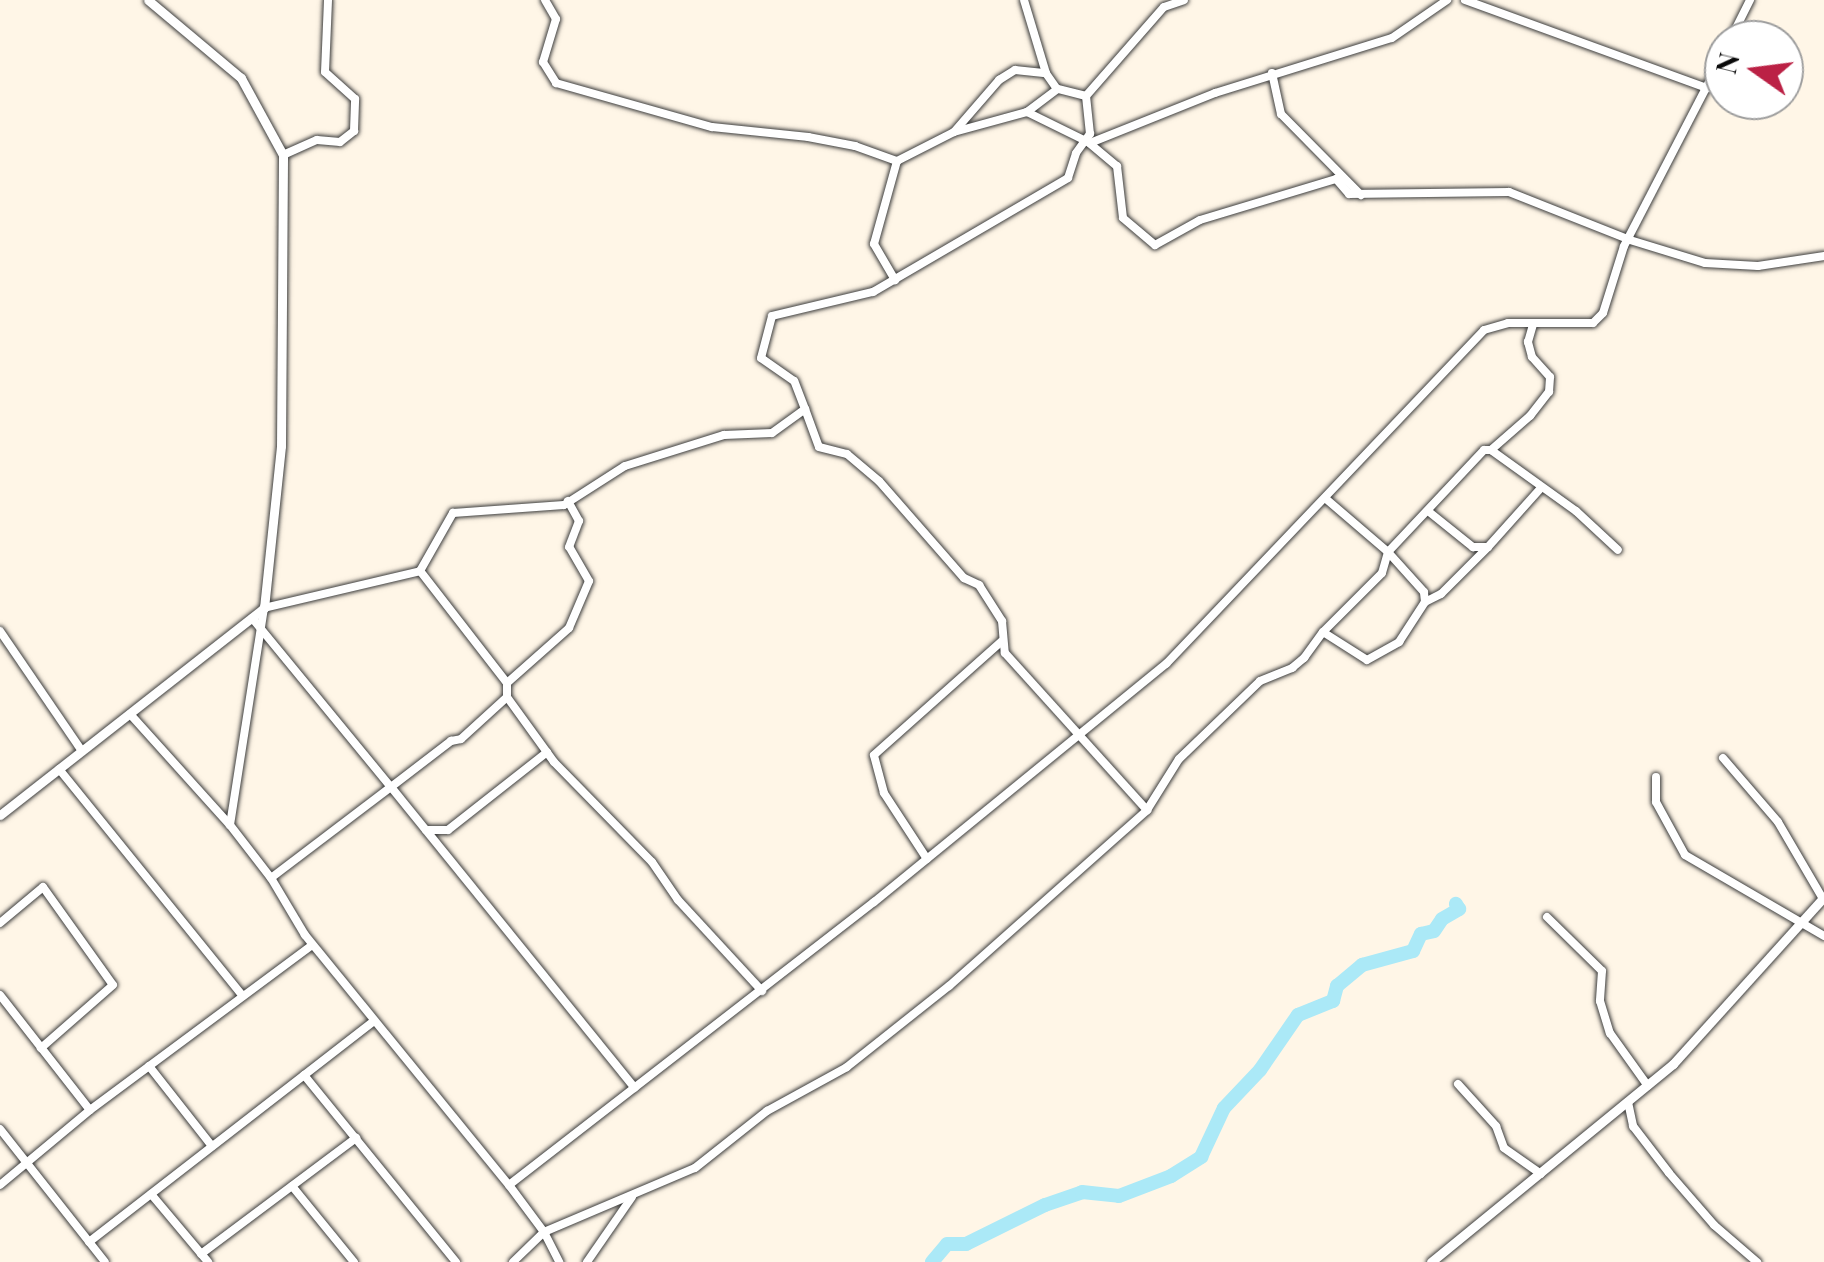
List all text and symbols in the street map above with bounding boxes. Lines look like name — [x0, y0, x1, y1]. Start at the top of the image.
north arrow — [1704, 20, 1804, 120]
text: N — [1706, 49, 1747, 77]

